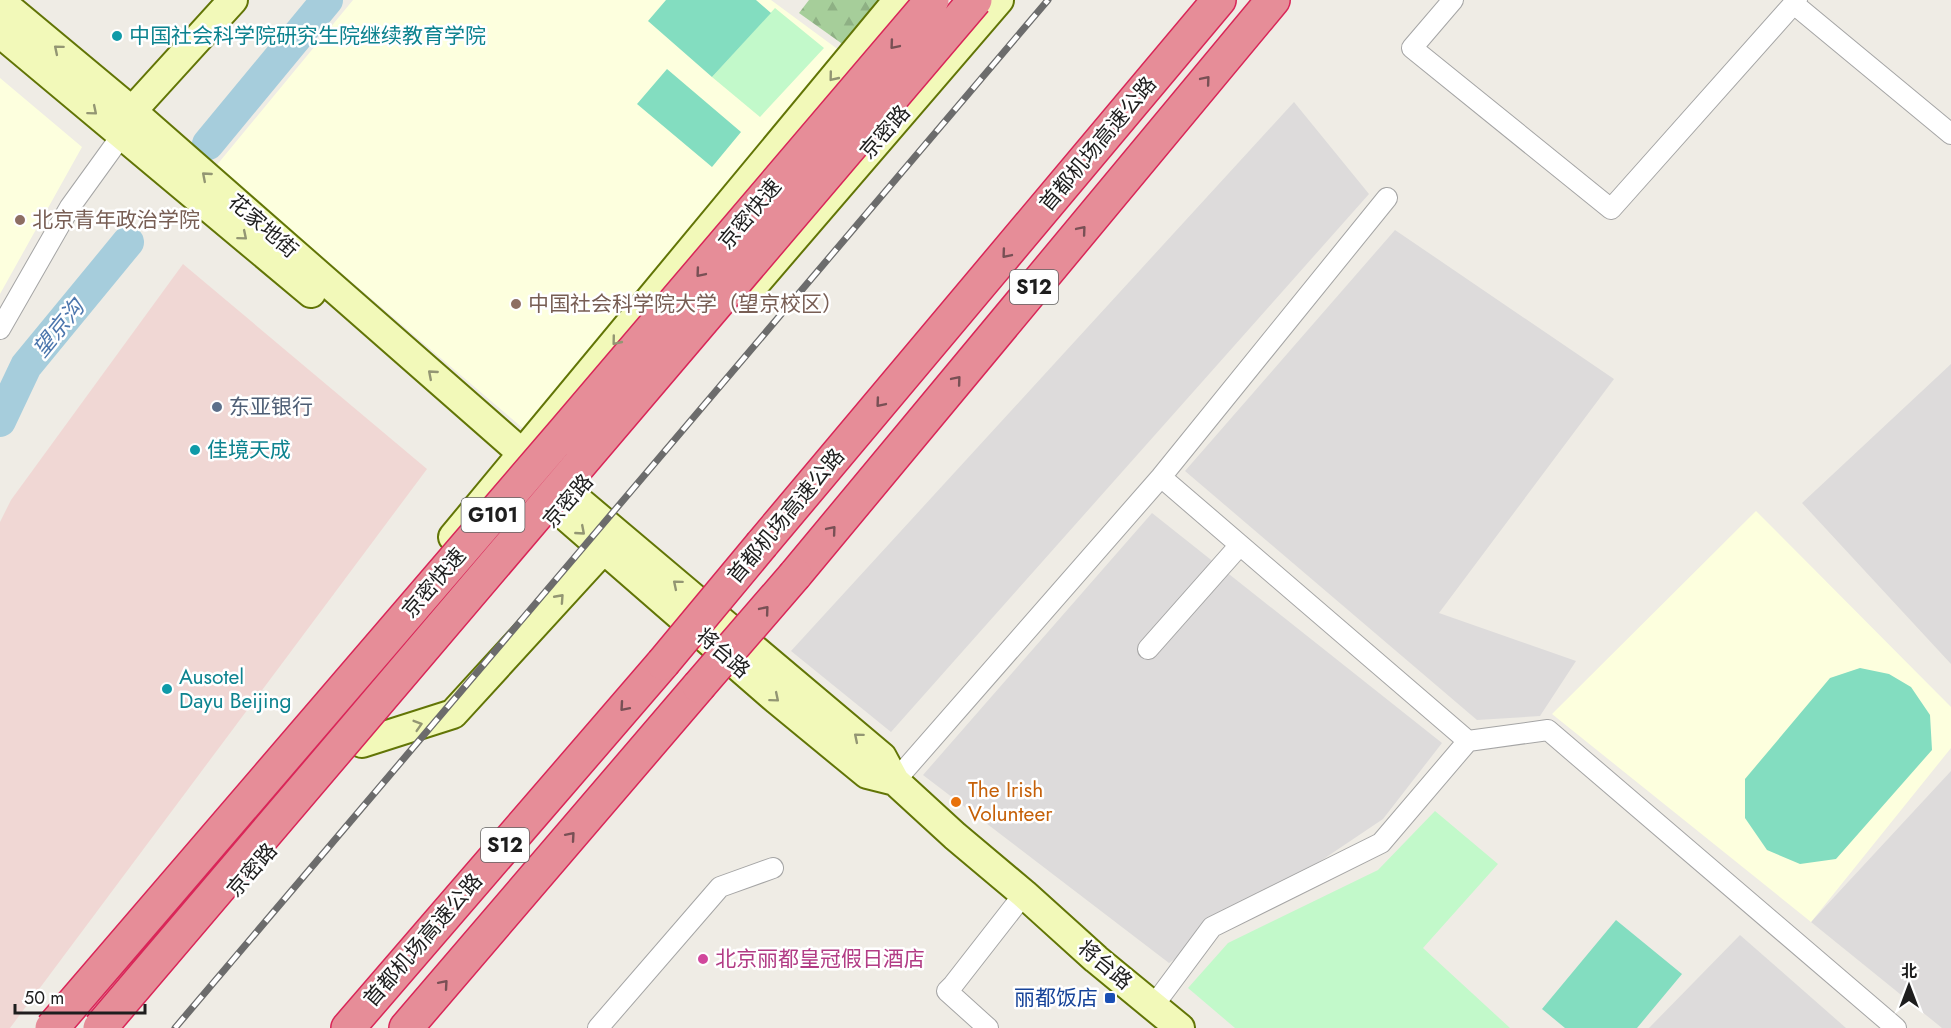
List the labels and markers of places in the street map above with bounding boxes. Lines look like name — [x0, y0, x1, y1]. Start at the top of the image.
place label: 中国社会科学院研究生院继续教育学院 — [129, 21, 486, 51]
marker: 中国社会科学院研究生院继续教育学院 — [110, 29, 124, 43]
place label: 北京青年政治学院 — [32, 205, 200, 235]
marker: 北京青年政治学院 — [13, 213, 27, 227]
place label: 中国社会科学院大学（望京校区） — [528, 289, 843, 319]
marker: 中国社会科学院大学（望京校区） — [509, 297, 523, 311]
place label: 东亚银行 — [229, 392, 313, 422]
marker: 东亚银行 — [210, 400, 224, 414]
place label: 佳境天成 — [207, 435, 291, 465]
marker: 佳境天成 — [188, 443, 202, 457]
place label: Ausotel Dayu Beijing — [179, 662, 292, 716]
marker: Ausotel Dayu Beijing — [160, 682, 174, 696]
place label: The Irish Volunteer — [968, 775, 1053, 829]
marker: The Irish Volunteer — [949, 795, 963, 809]
place label: 北京丽都皇冠假日酒店 — [715, 944, 925, 974]
marker: 北京丽都皇冠假日酒店 — [696, 952, 710, 966]
place label: 丽都饭店 — [1014, 983, 1098, 1013]
marker: 丽都饭店 — [1103, 991, 1117, 1005]

